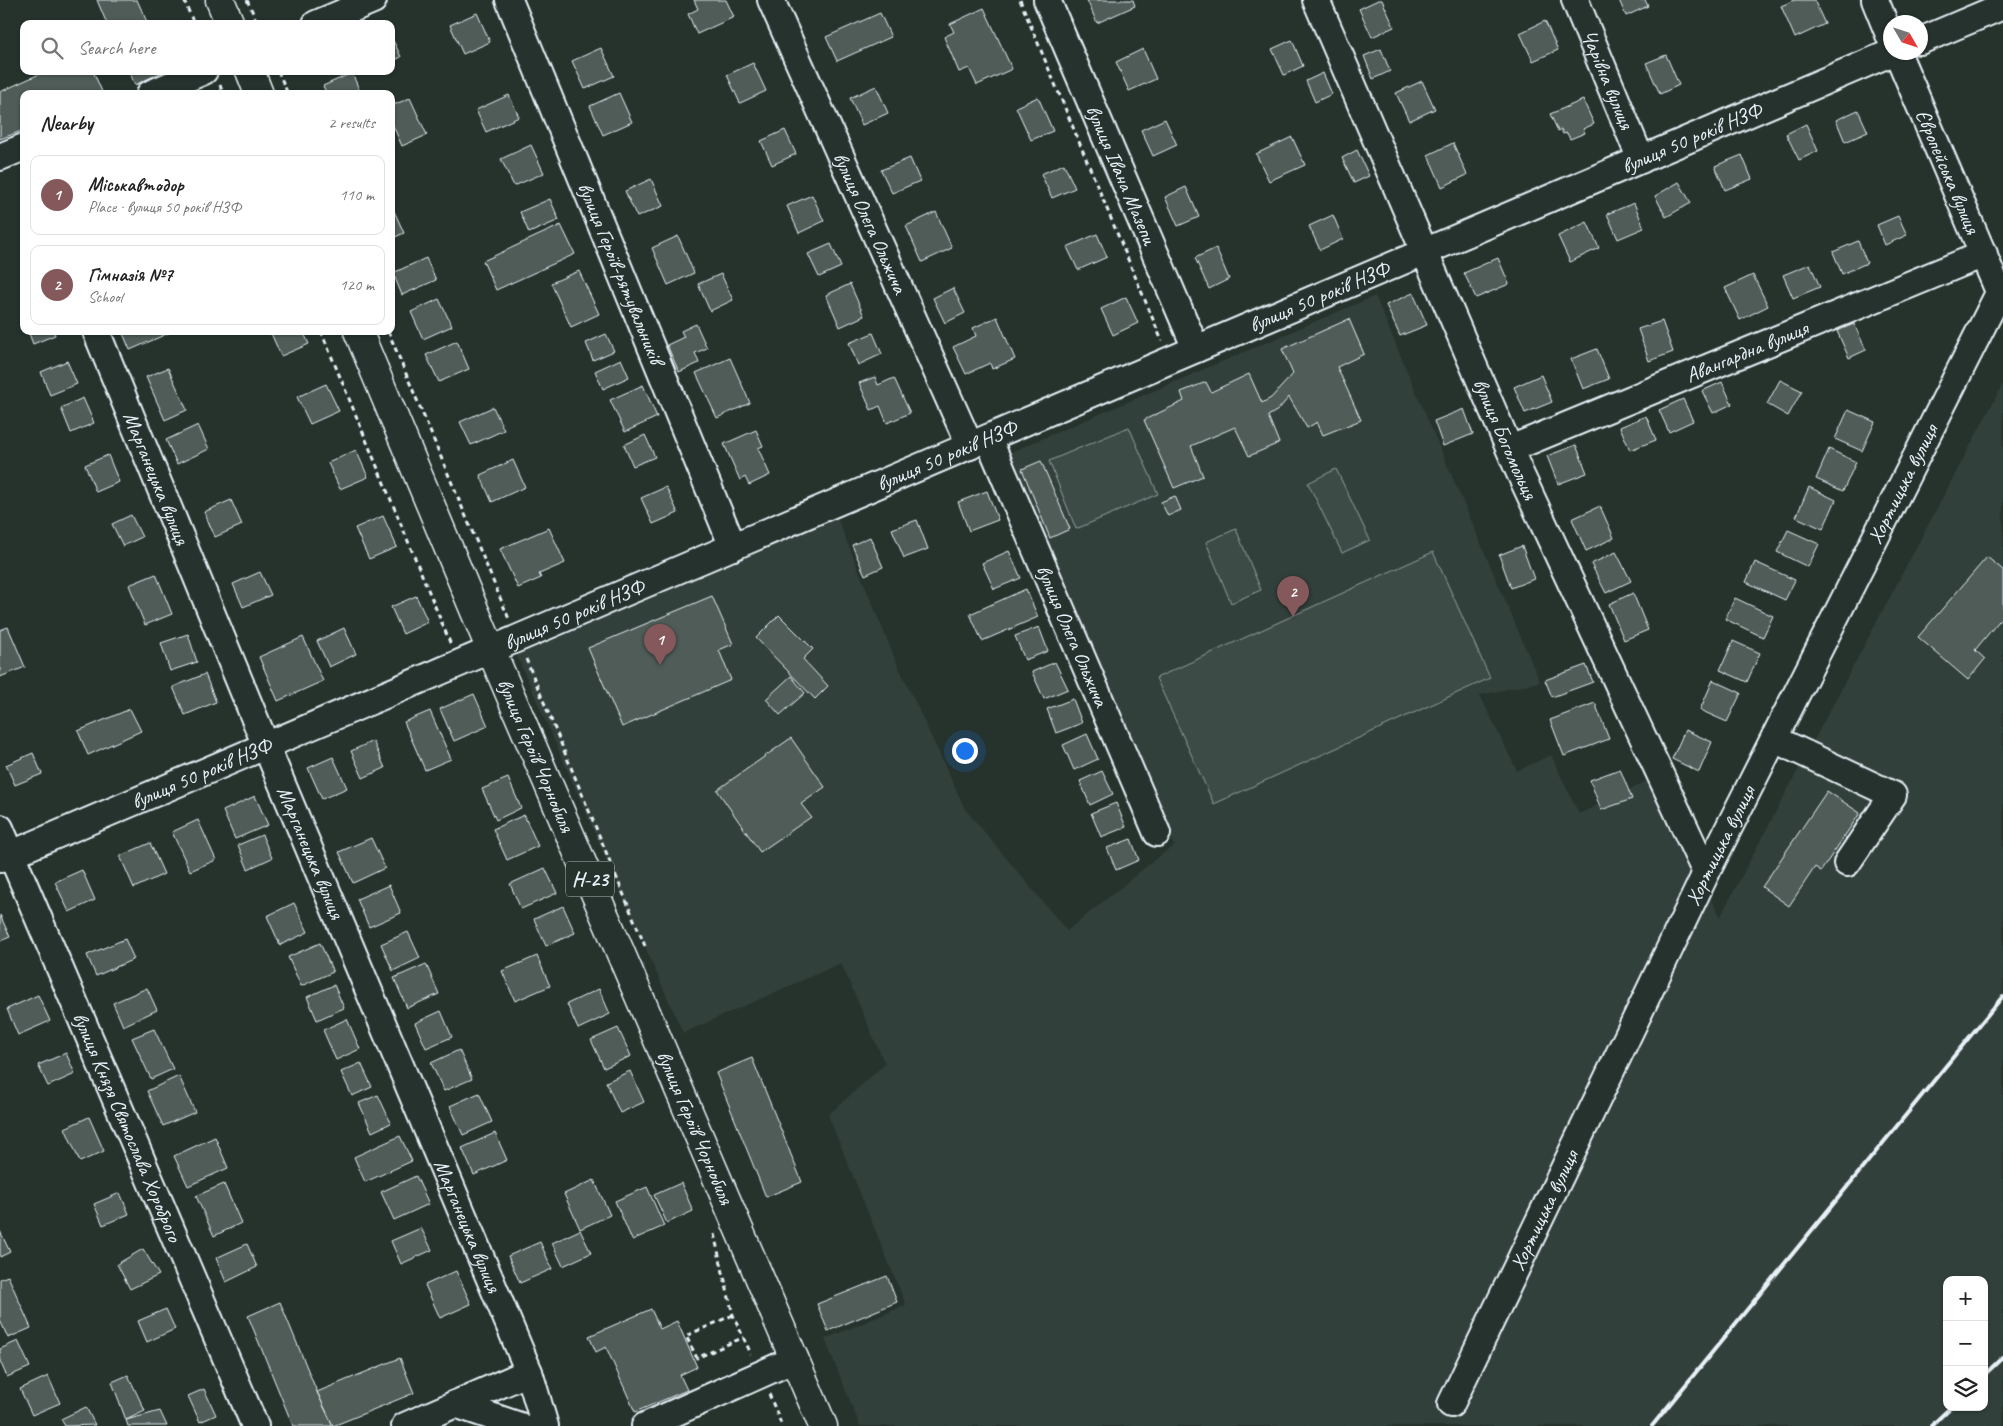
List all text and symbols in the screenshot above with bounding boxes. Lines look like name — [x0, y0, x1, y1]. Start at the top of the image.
north arrow — [1883, 15, 1928, 60]
search box — [20, 20, 395, 75]
street label: Чарівна вулиця — [1576, 26, 1640, 134]
icon: search — [38, 34, 66, 62]
text: Search here — [78, 36, 155, 60]
street label: вулиця 50 років НЗФ — [1618, 96, 1767, 179]
street label: вулиця Івана Мазепи — [1080, 101, 1164, 250]
street label: Європейська вулиця — [1910, 105, 1986, 239]
text: Nearby — [40, 110, 93, 136]
text: 2 results — [328, 113, 375, 133]
street label: вулиця Олега Ольжича — [828, 148, 914, 299]
text: Міськавтодор — [88, 173, 183, 197]
street label: вулиця Героїв-рятувальників — [572, 178, 671, 372]
text: 1 — [53, 185, 61, 205]
text: 110 m — [340, 185, 374, 205]
text: Place · вулиця 50 років НЗФ — [88, 197, 241, 217]
street label: вулиця 50 років НЗФ — [1245, 255, 1395, 338]
text: Гімназія №7 — [88, 263, 173, 287]
text: 2 — [53, 275, 61, 295]
text: 120 m — [340, 275, 374, 295]
text: School — [88, 287, 122, 307]
street label: Авангардна вулиця — [1682, 314, 1813, 388]
street label: вулиця Богомольця — [1468, 374, 1544, 505]
street label: Марганецька вулиця — [117, 408, 196, 550]
street label: вулиця 50 років НЗФ — [872, 413, 1022, 497]
street label: Хортицька вулиця — [1862, 418, 1944, 548]
street label: вулиця Олега Ольжича — [1031, 561, 1115, 712]
street label: вулиця 50 років НЗФ — [500, 572, 650, 656]
pin: 2 — [1277, 576, 1309, 617]
pin: 1 — [644, 624, 676, 665]
street label: вулиця Героїв Чорнобиля — [492, 674, 581, 837]
street label: вулиця 50 років НЗФ — [127, 731, 277, 815]
your location — [952, 738, 978, 764]
street label: Хортицька вулиця — [1679, 780, 1762, 910]
street label: Марганецька вулиця — [271, 782, 351, 924]
road number: Н-23 — [566, 862, 614, 896]
street label: вулиця Князя Святослава Хороброго — [67, 1008, 189, 1247]
street label: вулиця Героїв Чорнобиля — [651, 1047, 740, 1210]
street label: Хортицька вулиця — [1504, 1144, 1585, 1275]
street label: Марганецька вулиця — [428, 1156, 508, 1298]
map controls — [1943, 1276, 1988, 1411]
button: + — [1943, 1276, 1988, 1321]
button: − — [1943, 1321, 1988, 1366]
button: layers — [1943, 1366, 1988, 1411]

